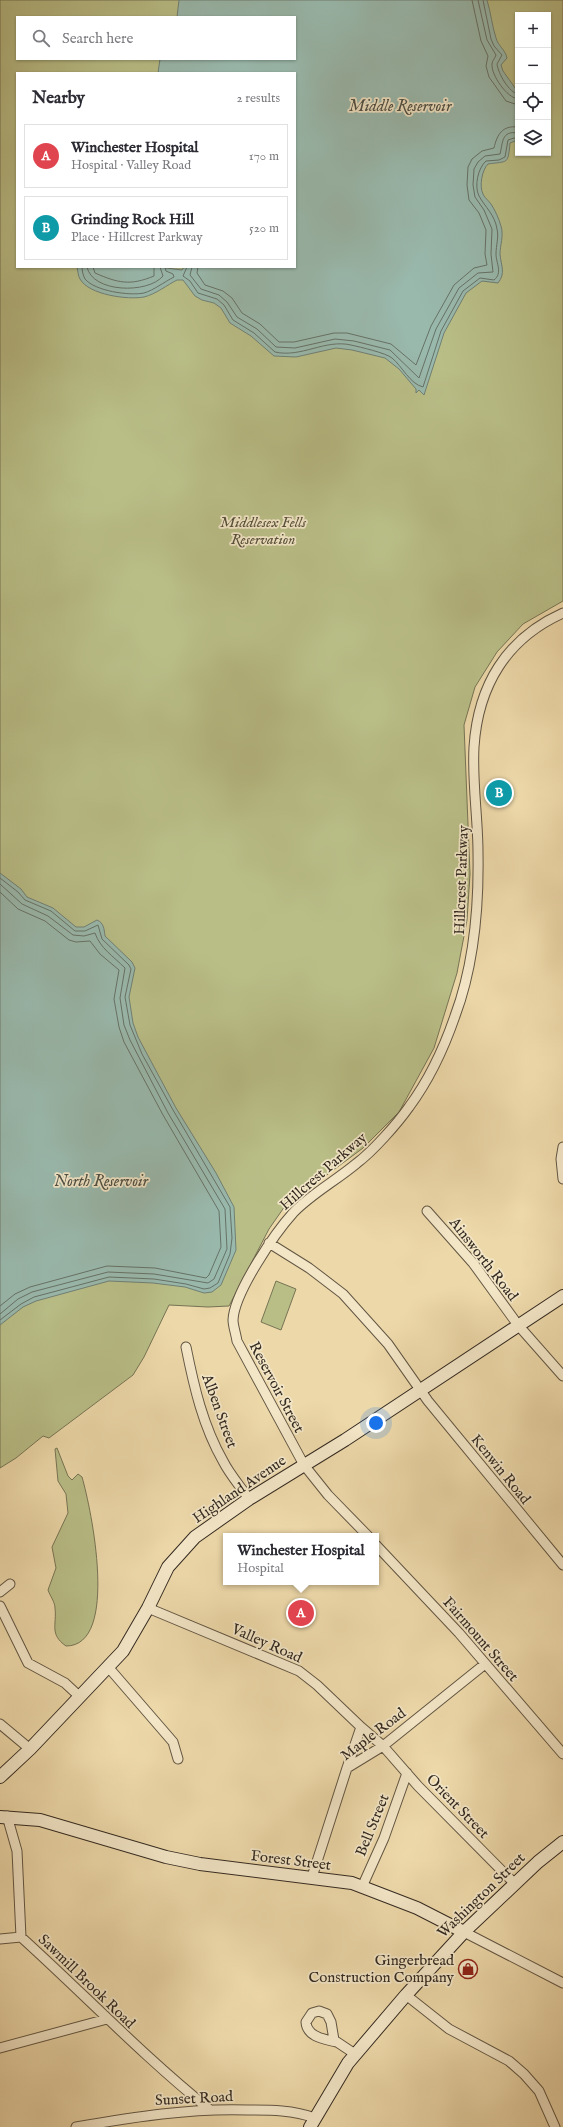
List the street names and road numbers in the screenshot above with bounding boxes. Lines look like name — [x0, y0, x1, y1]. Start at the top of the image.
street label: Hillcrest Parkway — [450, 824, 473, 935]
street label: Hillcrest Parkway — [276, 1128, 371, 1214]
street label: Ainsworth Road — [444, 1213, 523, 1306]
street label: Reservoir Street — [245, 1338, 309, 1436]
street label: Alben Street — [197, 1370, 242, 1451]
street label: Kenwin Road — [467, 1430, 535, 1509]
street label: Highland Avenue — [189, 1451, 290, 1528]
street label: Fairmount Street — [439, 1593, 523, 1686]
street label: Valley Road — [228, 1619, 306, 1668]
street label: Maple Road — [337, 1703, 410, 1765]
street label: Orient Street — [422, 1770, 493, 1843]
street label: Bell Street — [351, 1791, 394, 1859]
street label: Forest Street — [250, 1846, 332, 1875]
street label: Washington Street — [433, 1849, 529, 1942]
street label: Sawmill Brook Road — [34, 1930, 140, 2033]
street label: Sunset Road — [155, 2087, 234, 2110]

